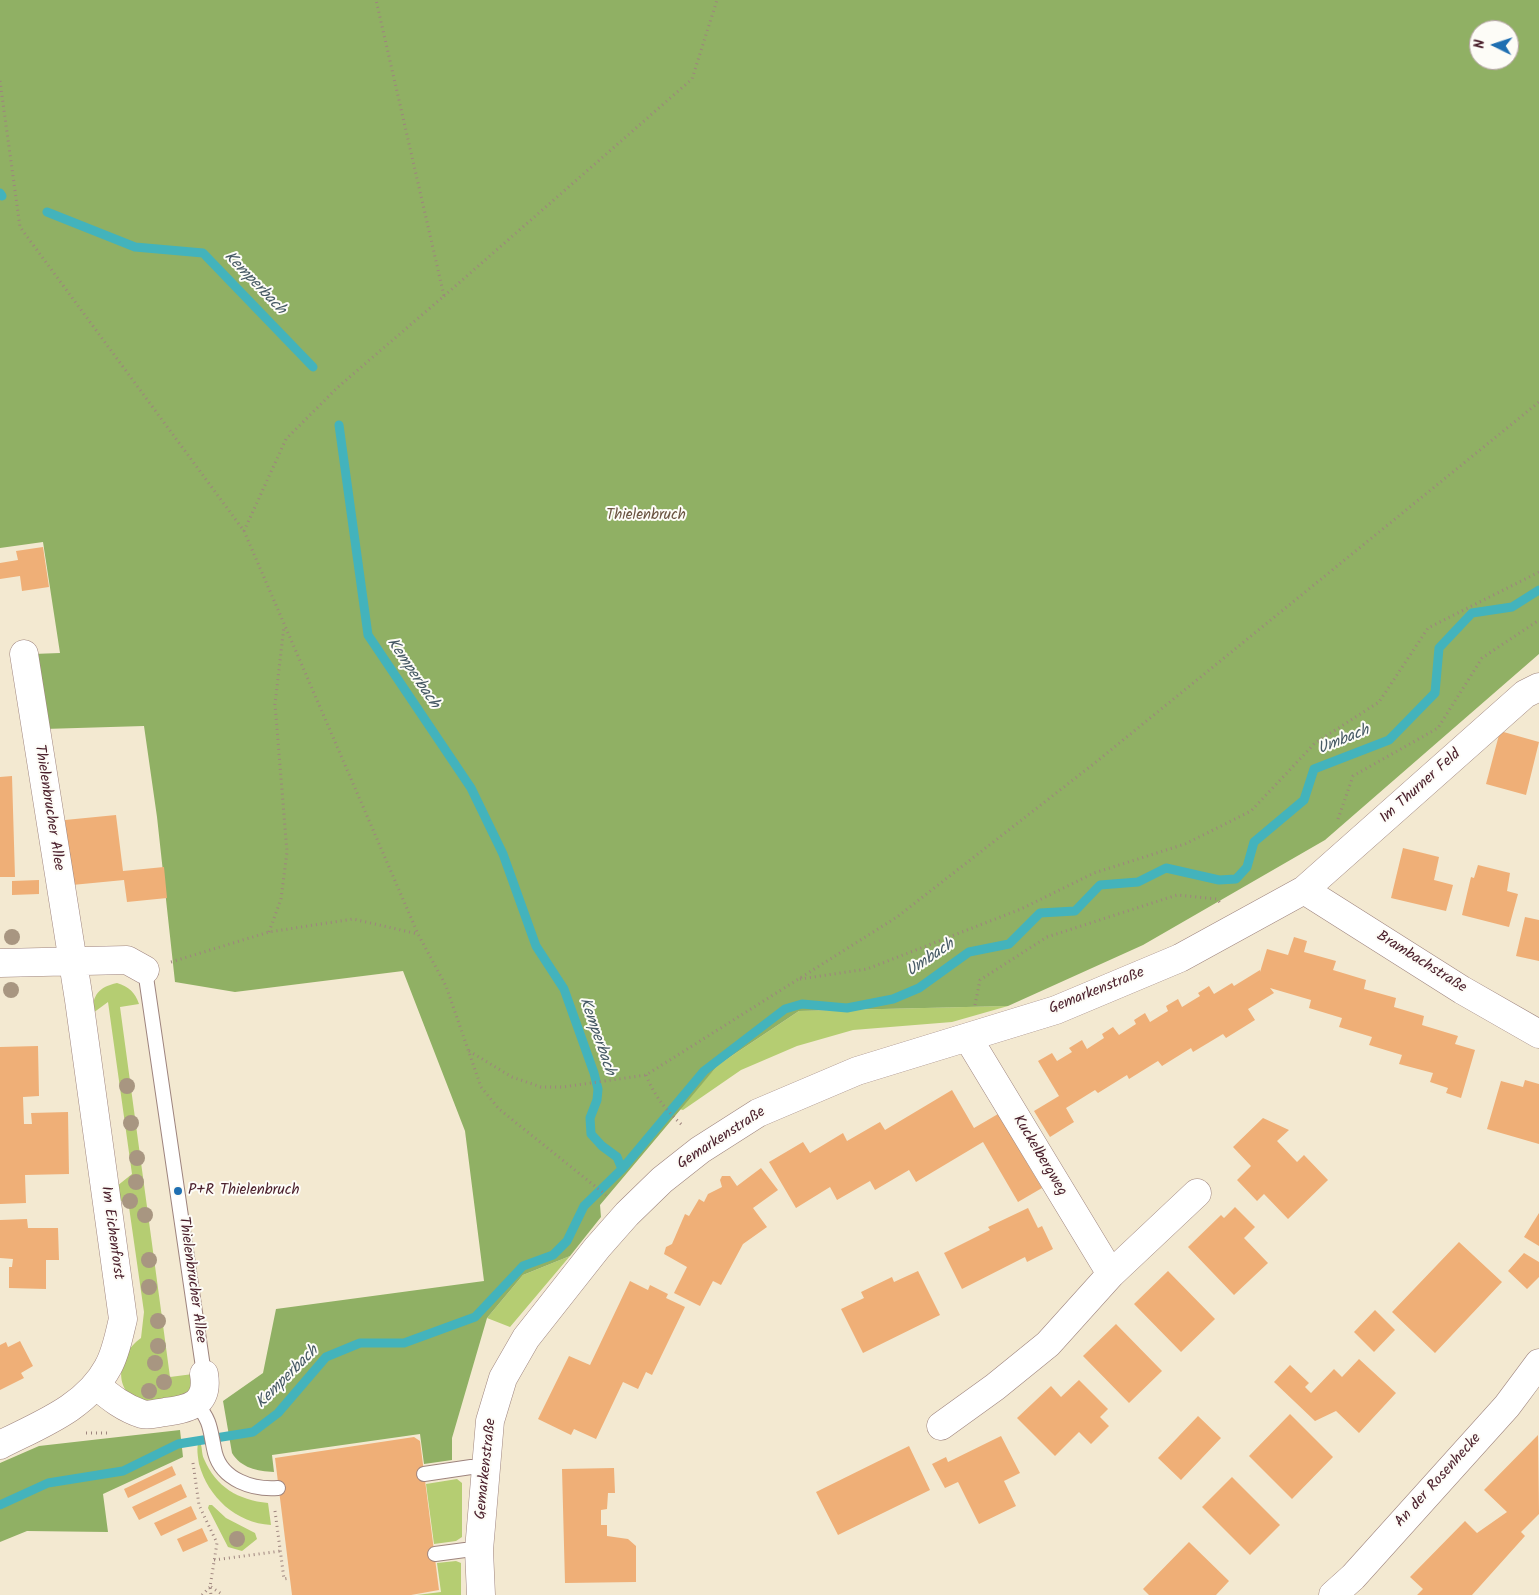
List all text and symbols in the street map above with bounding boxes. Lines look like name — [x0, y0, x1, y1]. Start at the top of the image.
north arrow — [1469, 20, 1519, 70]
text: N — [1469, 39, 1491, 49]
water label: Kemperbach — [219, 248, 289, 320]
park label: Thielenbruch — [606, 507, 686, 525]
water label: Kemperbach — [381, 635, 443, 713]
water label: Umbach — [1315, 722, 1373, 760]
street label: Thielenbrucher Allee — [29, 744, 67, 872]
street label: Im Thurner Feld — [1377, 746, 1465, 828]
street label: Brambachstraße — [1373, 928, 1469, 998]
water label: Umbach — [903, 936, 959, 982]
street label: Gemarkenstraße — [1047, 965, 1147, 1019]
water label: Kemperbach — [574, 996, 618, 1078]
street label: Gemarkenstraße — [675, 1104, 769, 1174]
street label: Kuckelbergweg — [1008, 1112, 1070, 1200]
place label: P+R Thielenbruch — [188, 1182, 299, 1200]
street label: Im Eichenforst — [96, 1185, 126, 1281]
marker: P+R Thielenbruch — [172, 1185, 184, 1197]
street label: Thielenbrucher Allee — [173, 1216, 209, 1344]
water label: Kemperbach — [253, 1343, 323, 1413]
street label: Gemarkenstraße — [473, 1418, 501, 1520]
street label: An der Rosenhecke — [1392, 1430, 1486, 1532]

